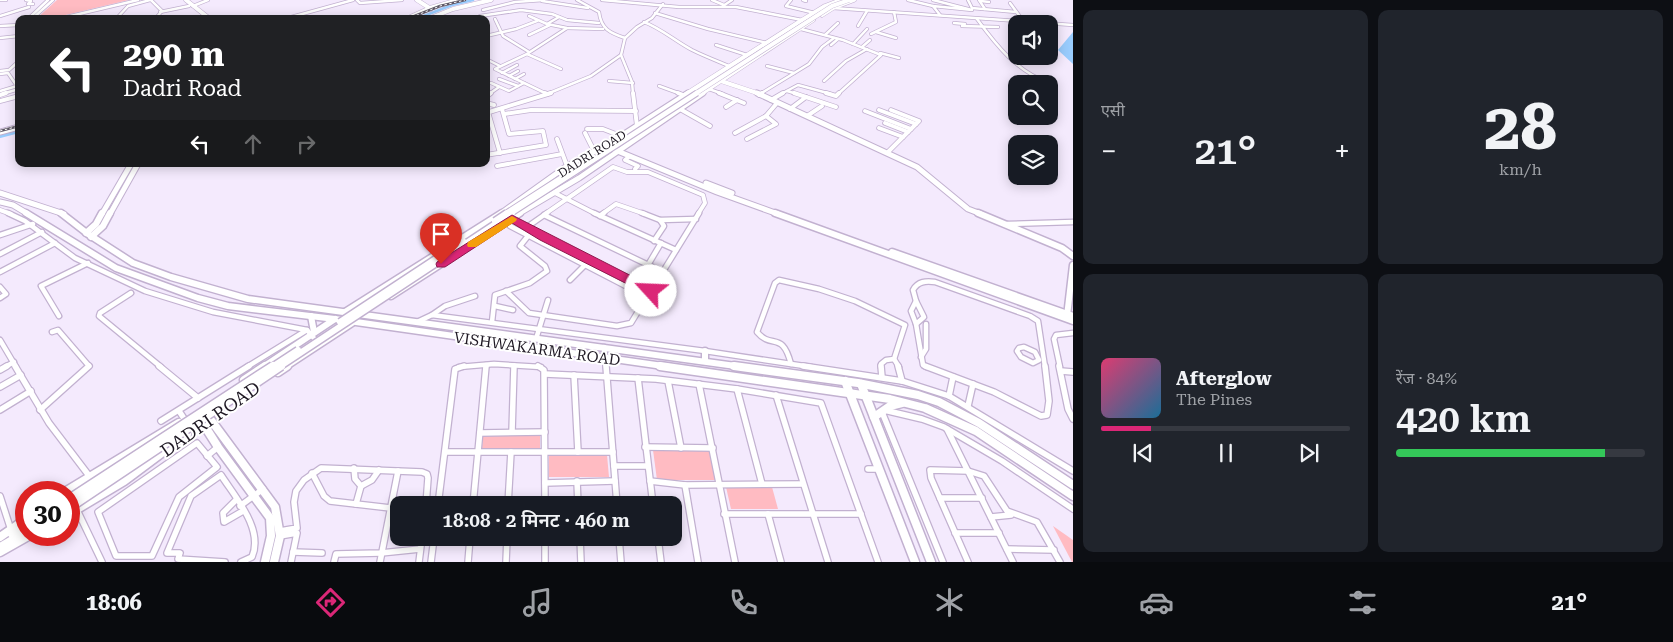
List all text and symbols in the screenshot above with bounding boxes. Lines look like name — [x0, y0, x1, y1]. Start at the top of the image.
map controls — [1008, 15, 1058, 185]
button: sound — [1008, 15, 1058, 65]
text: 290 m — [123, 34, 224, 75]
icon: left — [40, 35, 105, 100]
button: search — [1008, 75, 1058, 125]
text: Dadri Road — [123, 76, 242, 101]
text: 28 — [1484, 89, 1557, 165]
text: एसी — [1101, 101, 1125, 120]
street label: DADRI ROAD — [555, 127, 629, 181]
text: 21° — [1195, 129, 1256, 173]
icon: left — [186, 130, 214, 158]
icon: ahead — [239, 130, 267, 158]
icon: right — [292, 130, 320, 158]
button: layers — [1008, 135, 1058, 185]
text: − — [1101, 135, 1117, 168]
text: + — [1334, 135, 1350, 168]
text: km/h — [1499, 160, 1542, 179]
pin — [420, 213, 462, 264]
icon: arrive — [427, 220, 455, 248]
position arrow — [624, 264, 676, 316]
street label: VISHWAKARMA ROAD — [453, 328, 621, 370]
text: Afterglow — [1176, 367, 1272, 390]
text: रेंज · 84% — [1396, 369, 1457, 388]
street label: DADRI ROAD — [156, 377, 264, 461]
text: The Pines — [1176, 390, 1252, 409]
text: 420 km — [1396, 397, 1531, 441]
icon: previous — [1129, 439, 1157, 467]
icon: pause — [1212, 439, 1240, 467]
icon: next — [1295, 439, 1323, 467]
speed limit sign: 30 — [15, 481, 80, 546]
text: 18:08 · 2 मिनट · 460 m — [442, 509, 630, 532]
icon: directions — [313, 585, 348, 620]
icon: music — [520, 585, 555, 620]
icon: phone — [726, 585, 761, 620]
icon: climate — [932, 585, 967, 620]
icon: car — [1139, 585, 1174, 620]
icon: filters — [1345, 585, 1380, 620]
text: 18:06 — [86, 590, 142, 615]
text: 21° — [1552, 590, 1587, 615]

